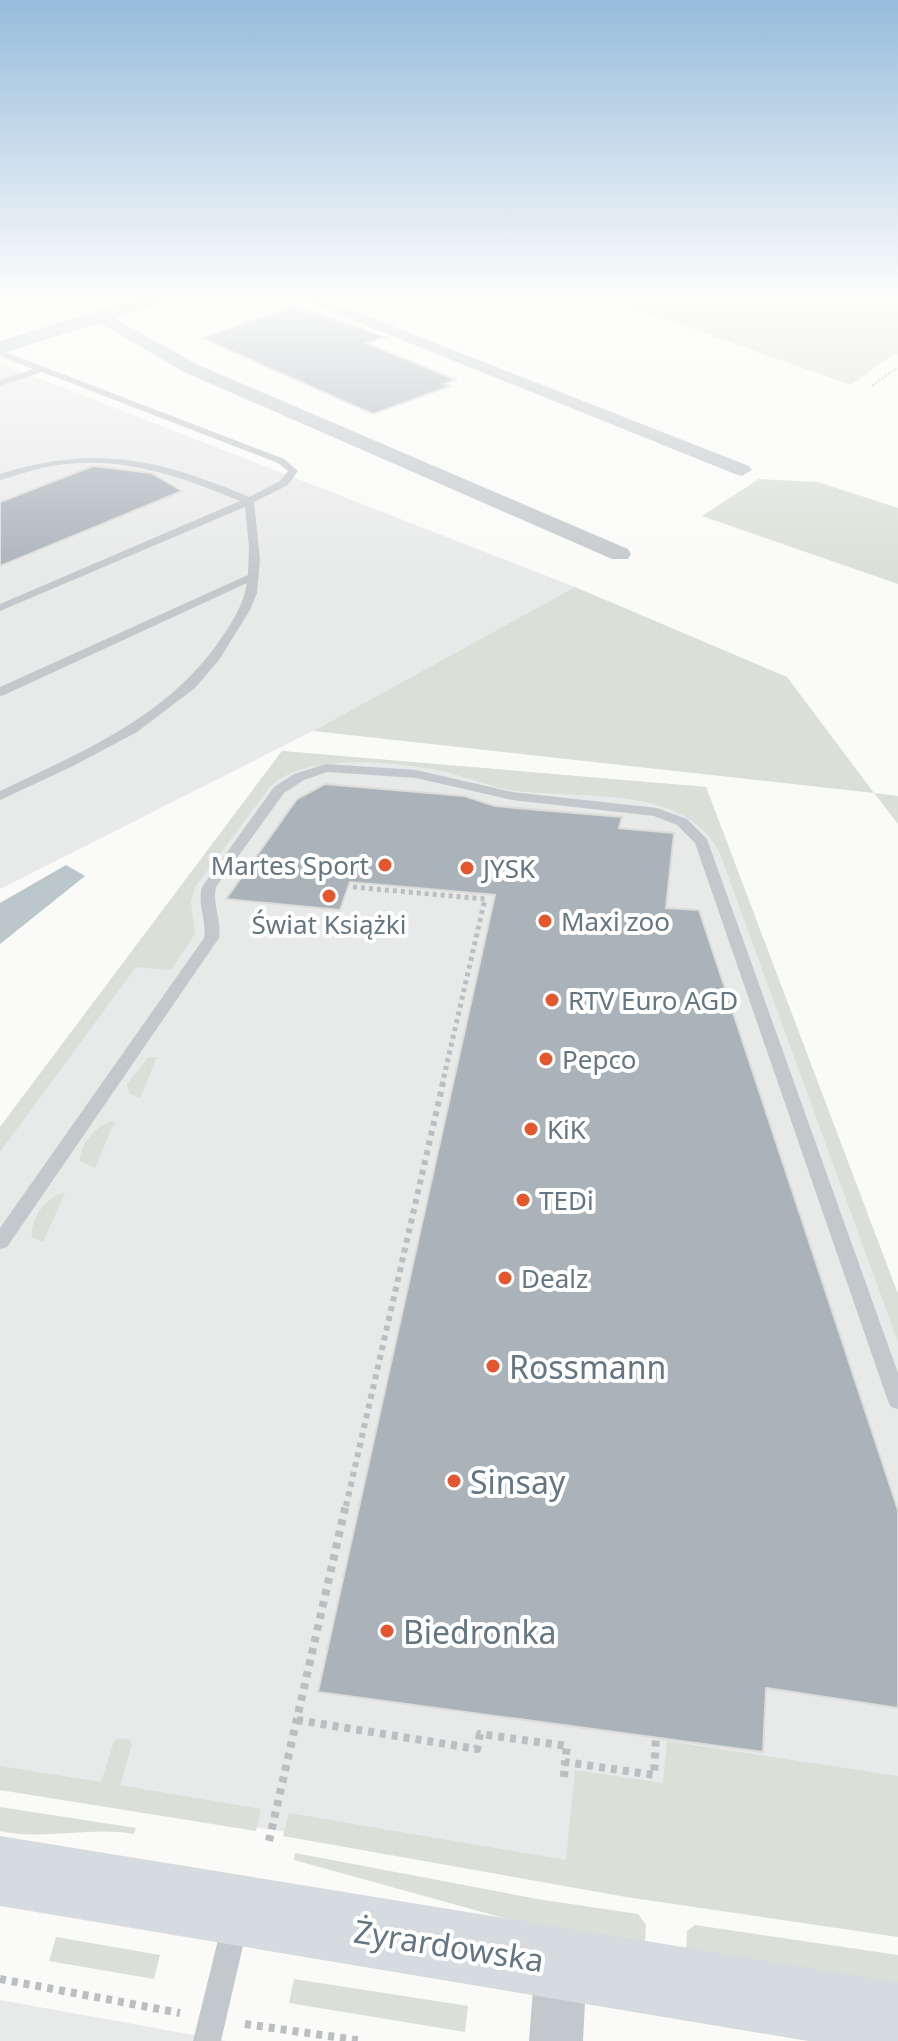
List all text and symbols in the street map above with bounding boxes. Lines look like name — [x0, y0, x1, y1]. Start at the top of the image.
place label: Martes Sport — [211, 847, 369, 883]
place label: JYSK — [480, 850, 536, 886]
marker: Martes Sport — [376, 856, 394, 874]
marker: JYSK — [458, 859, 476, 877]
marker: Świat Książki — [320, 887, 338, 905]
place label: Maxi zoo — [561, 903, 670, 939]
place label: Świat Książki — [252, 906, 406, 942]
marker: Maxi zoo — [536, 912, 554, 930]
place label: RTV Euro AGD — [568, 982, 738, 1018]
marker: RTV Euro AGD — [543, 991, 561, 1009]
place label: Pepco — [562, 1041, 637, 1077]
marker: Pepco — [537, 1050, 555, 1068]
place label: KiK — [547, 1111, 587, 1147]
marker: KiK — [522, 1120, 540, 1138]
place label: TEDi — [539, 1182, 594, 1218]
marker: TEDi — [514, 1191, 532, 1209]
place label: Dealz — [521, 1260, 588, 1296]
marker: Dealz — [496, 1269, 514, 1287]
place label: Rossmann — [509, 1345, 666, 1388]
marker: Rossmann — [484, 1357, 502, 1375]
place label: Sinsay — [470, 1460, 566, 1503]
marker: Sinsay — [445, 1472, 463, 1490]
place label: Biedronka — [403, 1610, 557, 1653]
marker: Biedronka — [378, 1622, 396, 1640]
street label: Żyrardowska — [351, 1909, 547, 1981]

